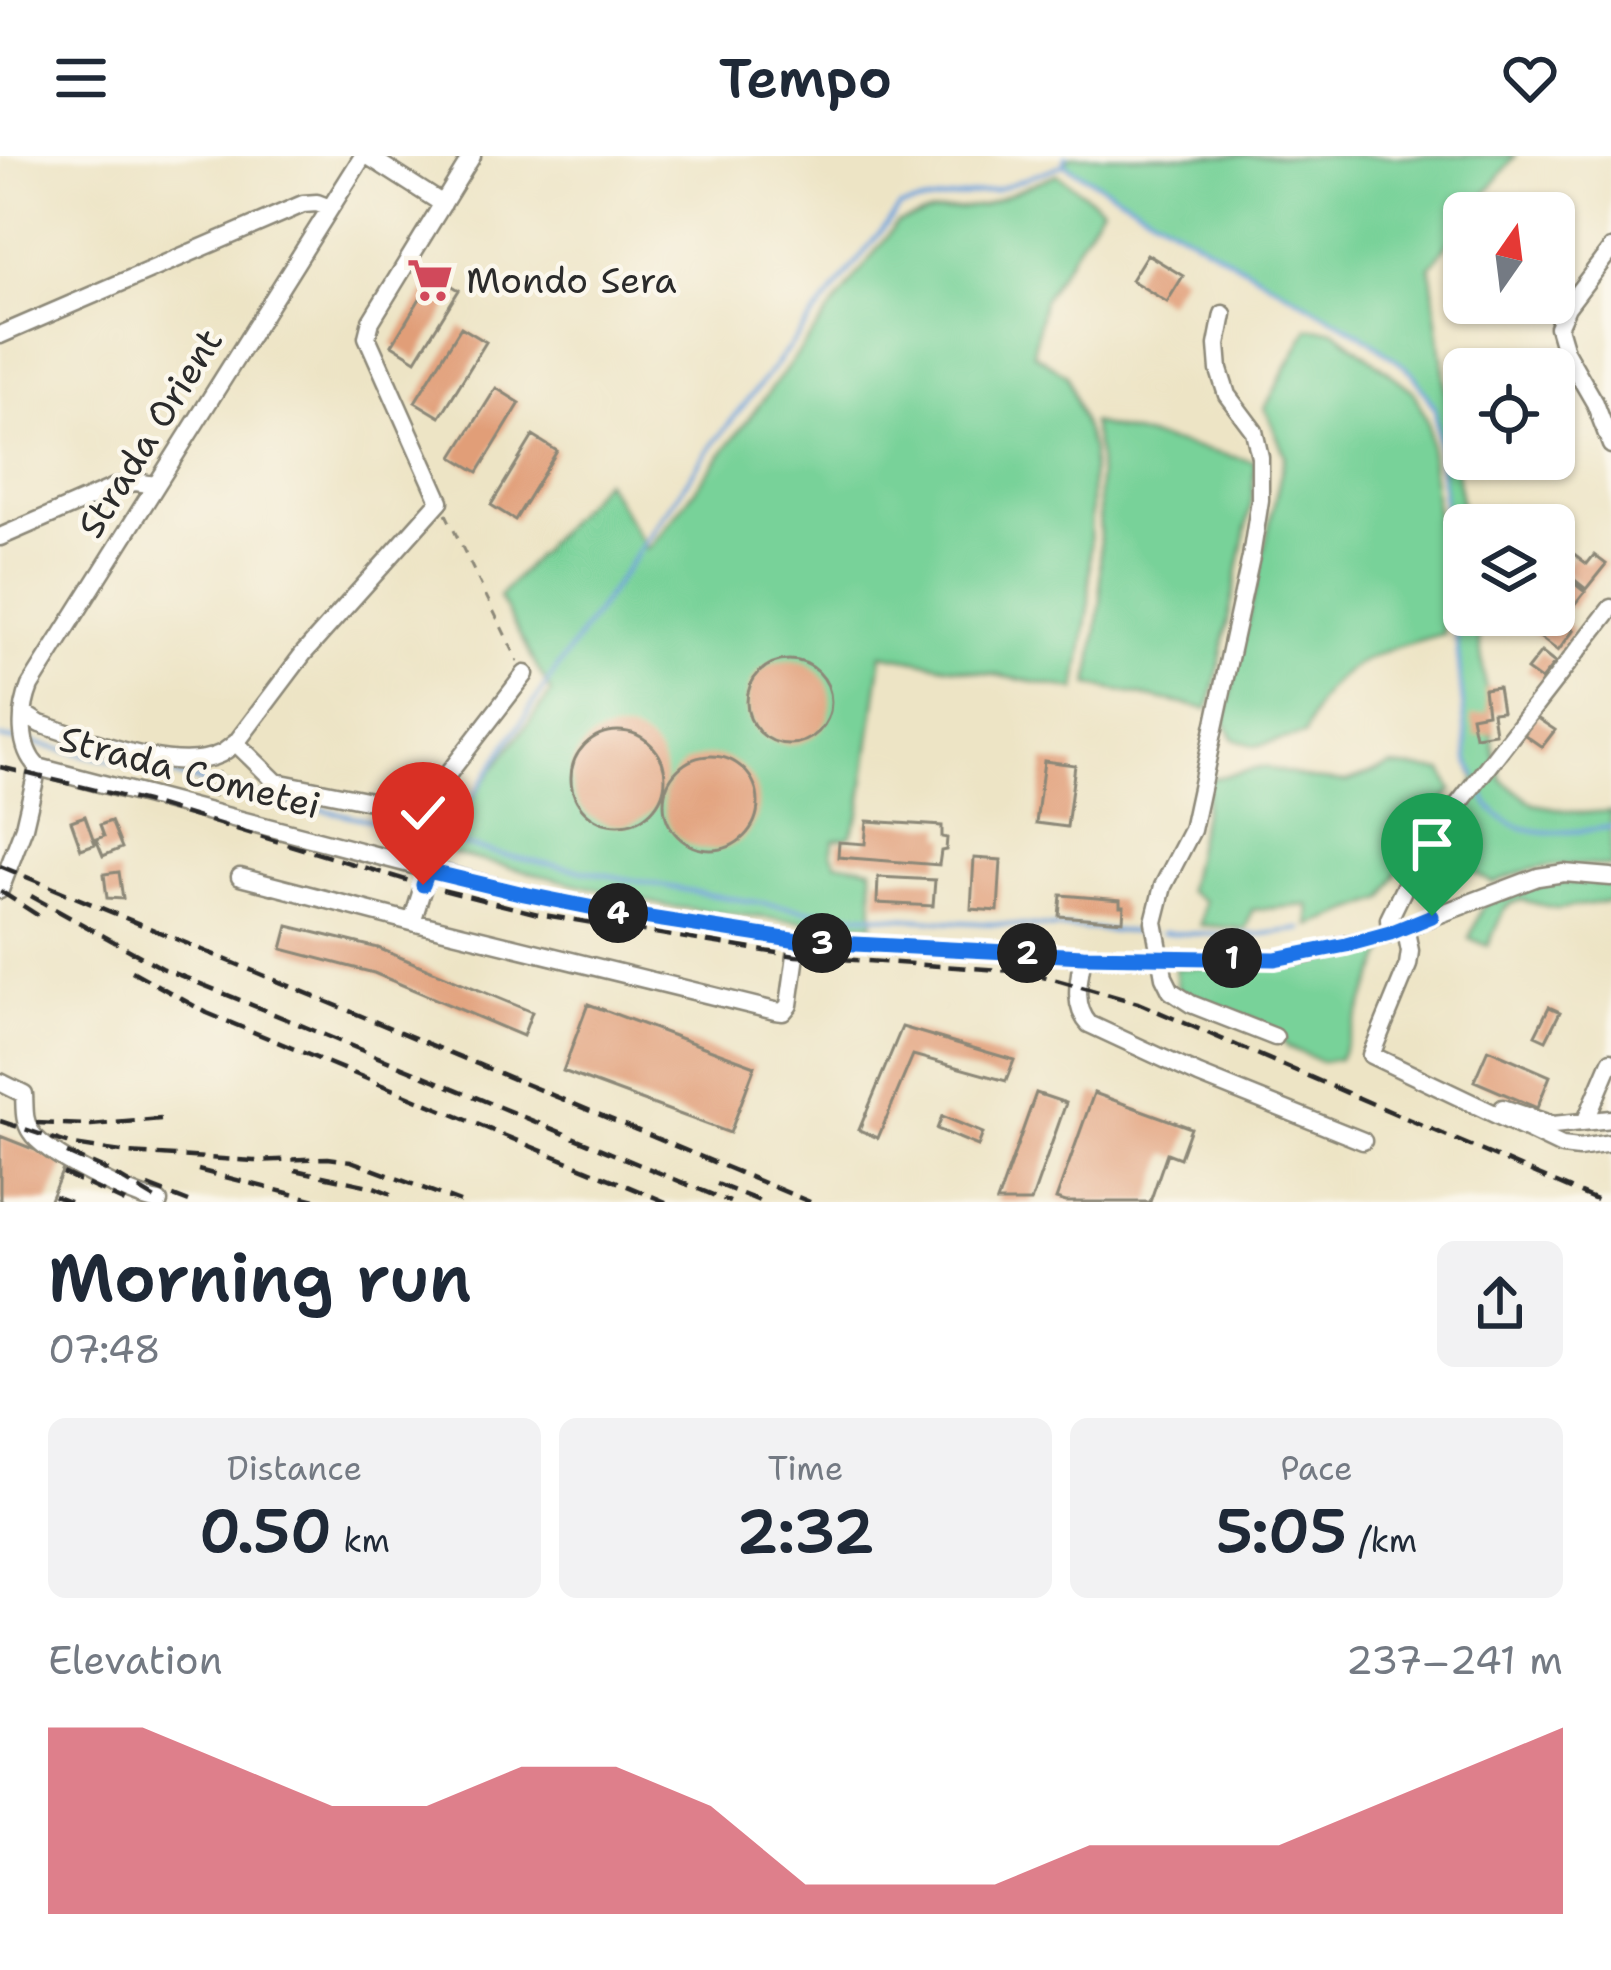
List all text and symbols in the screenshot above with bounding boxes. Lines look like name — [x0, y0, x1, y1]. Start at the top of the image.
text: Tempo — [719, 42, 892, 114]
icon: menu — [48, 45, 114, 111]
icon: heart — [1497, 45, 1563, 111]
north arrow — [1443, 192, 1575, 324]
map controls — [1443, 192, 1575, 636]
supermarket icon: Mondo Sera — [405, 255, 455, 305]
place label: Mondo Sera — [466, 256, 677, 305]
street label: Strada Orient — [66, 319, 234, 547]
button: locate — [1443, 348, 1575, 480]
button: layers — [1443, 504, 1575, 636]
street label: Strada Cometei — [54, 714, 326, 830]
pin — [372, 762, 474, 885]
icon: check — [390, 780, 456, 846]
pin — [1381, 793, 1483, 916]
icon: arrive — [1399, 811, 1465, 877]
pin: 4 — [588, 883, 648, 943]
text: 4 — [606, 890, 630, 935]
pin: 3 — [792, 913, 852, 973]
text: 3 — [810, 920, 834, 965]
pin: 2 — [997, 923, 1057, 983]
pin: 1 — [1202, 928, 1262, 988]
text: 2 — [1015, 930, 1039, 975]
text: 1 — [1224, 935, 1240, 980]
text: Morning run — [48, 1234, 472, 1322]
button: share — [1437, 1241, 1563, 1367]
text: 07:48 — [48, 1323, 161, 1375]
text: Distance — [227, 1446, 362, 1491]
text: Time — [768, 1446, 843, 1491]
text: Pace — [1280, 1446, 1353, 1491]
text: 0.50 — [199, 1491, 332, 1571]
text: 2:32 — [736, 1491, 875, 1571]
text: 5:05 — [1216, 1491, 1347, 1571]
text: km — [332, 1518, 390, 1563]
text: /km — [1347, 1518, 1417, 1563]
text: Elevation — [48, 1634, 223, 1686]
text: 237–241 m — [1346, 1634, 1563, 1686]

